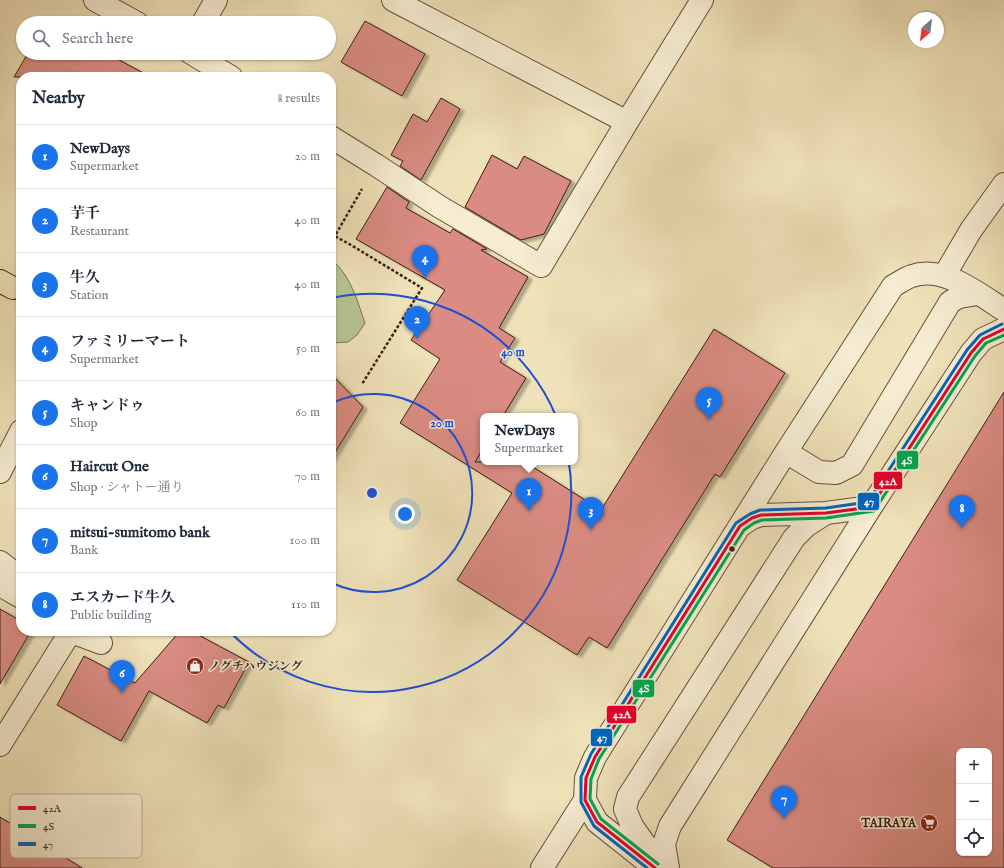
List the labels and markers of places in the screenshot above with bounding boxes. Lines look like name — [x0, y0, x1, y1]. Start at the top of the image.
pin: 4 — [412, 245, 438, 278]
pin: 2 — [404, 306, 430, 339]
pin: 5 — [696, 387, 722, 420]
pin: 1 — [516, 478, 542, 511]
centre of rings — [365, 486, 379, 500]
pin: 8 — [949, 495, 975, 528]
pin: 3 — [578, 497, 604, 530]
unlabelled marker — [727, 544, 737, 554]
shop icon: ノグチハウジング — [185, 656, 205, 676]
place label: ノグチハウジング — [208, 659, 302, 674]
pin: 6 — [109, 660, 135, 693]
pin: 7 — [771, 786, 797, 819]
supermarket icon: TAIRAYA — [919, 813, 939, 833]
place label: TAIRAYA — [860, 816, 917, 831]

